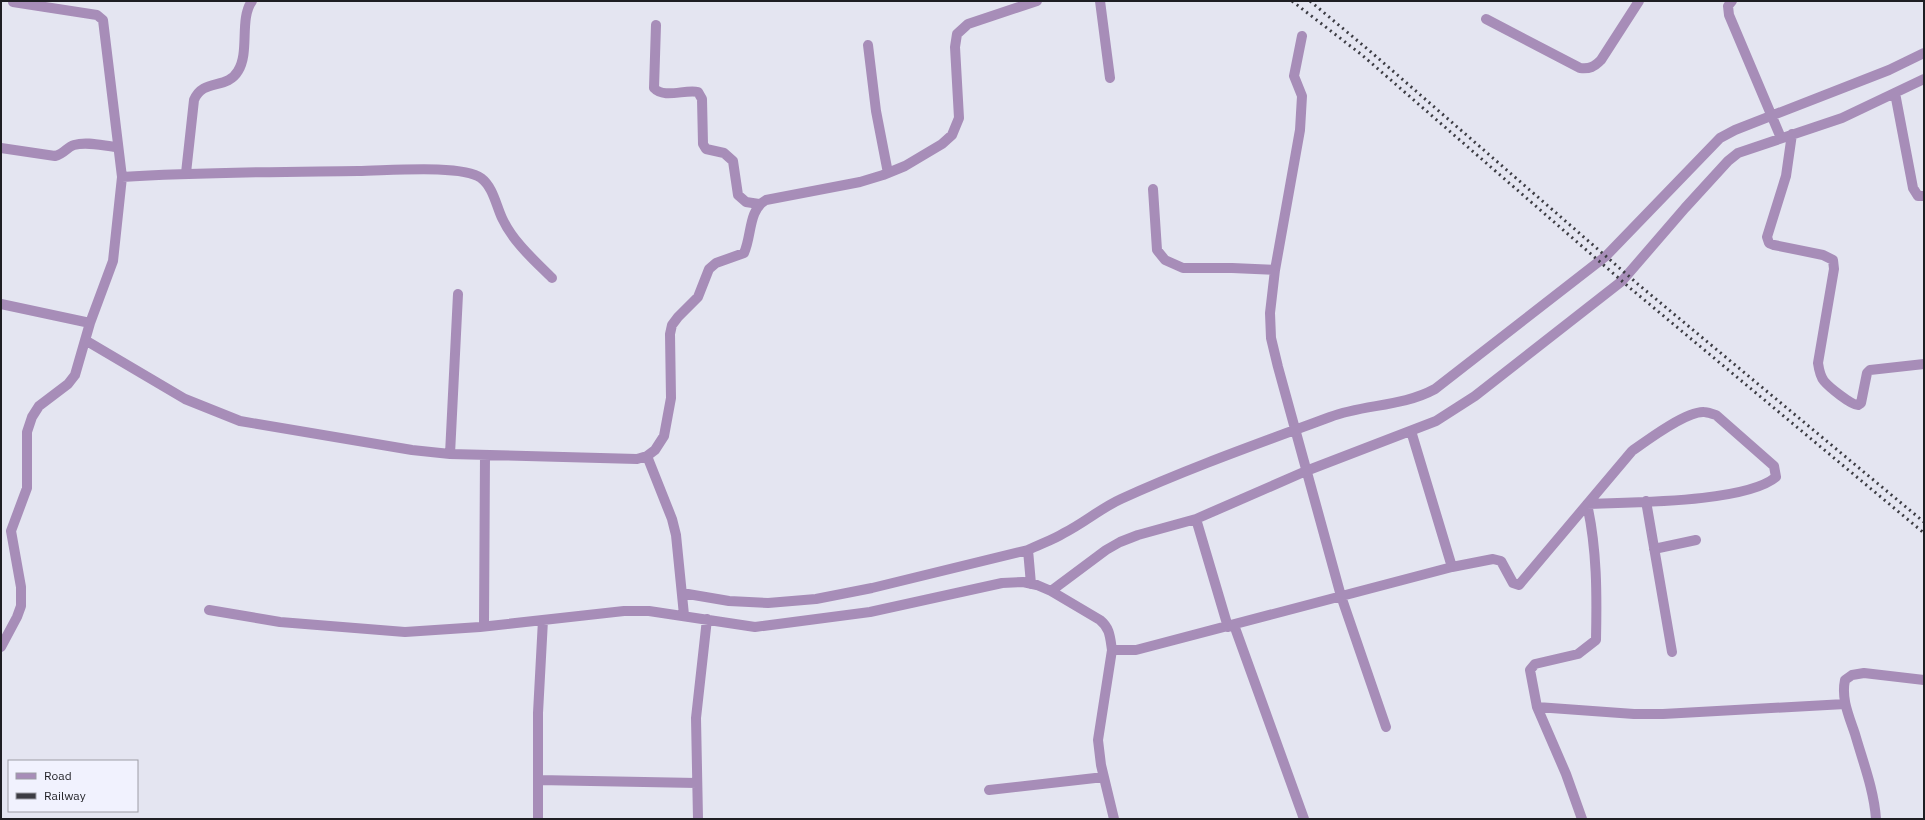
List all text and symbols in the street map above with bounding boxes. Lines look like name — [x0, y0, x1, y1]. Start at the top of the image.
legend — [8, 760, 138, 812]
text: Road — [44, 768, 72, 783]
text: Railway — [44, 788, 86, 803]

